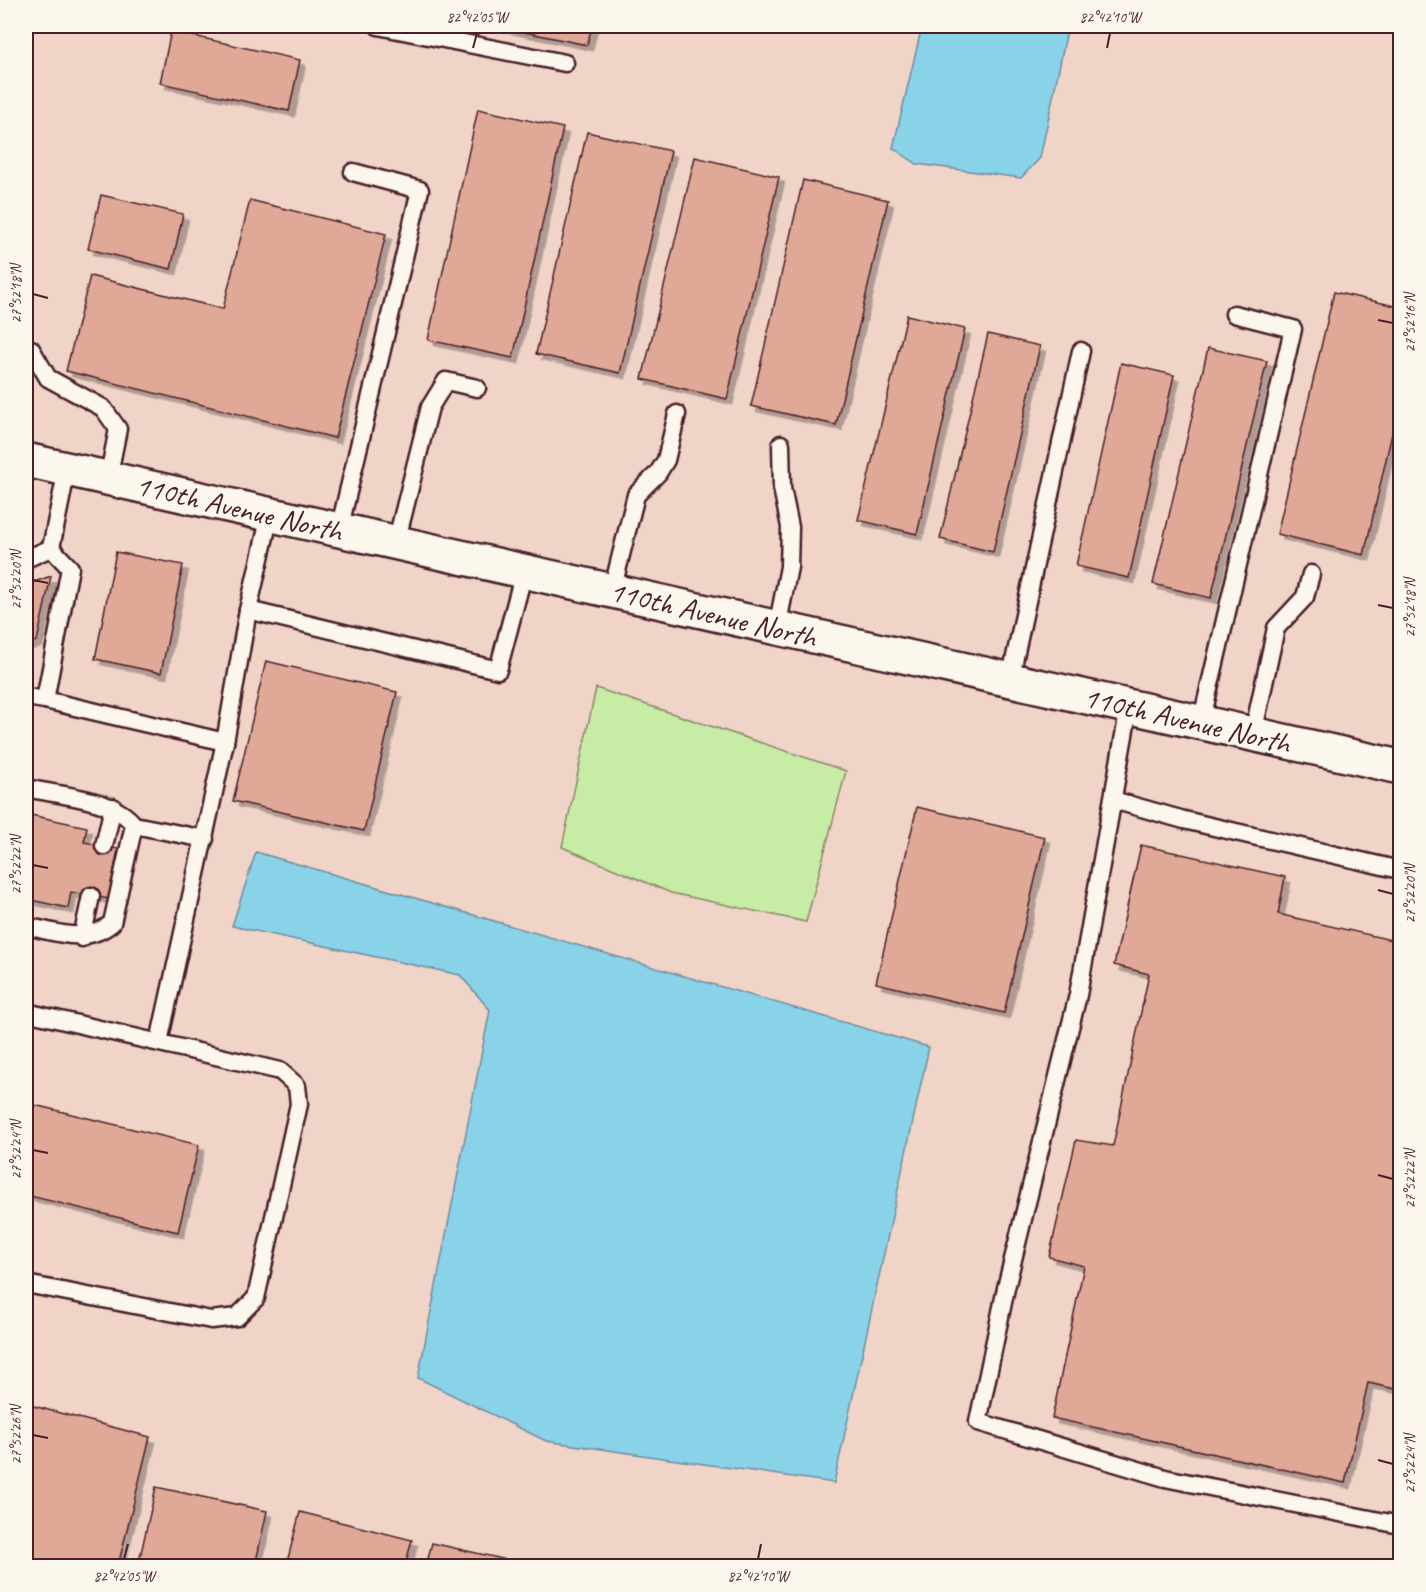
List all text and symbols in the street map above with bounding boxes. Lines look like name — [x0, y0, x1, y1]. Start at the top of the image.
text: 82°42'05"W — [447, 8, 511, 27]
text: 82°42'10"W — [1080, 8, 1144, 27]
text: 27°52'18"N — [7, 261, 26, 324]
text: 27°52'16"N — [1401, 290, 1420, 353]
street label: 110th Avenue North — [132, 466, 348, 551]
text: 27°52'20"N — [7, 547, 26, 610]
street label: 110th Avenue North — [606, 572, 822, 657]
text: 27°52'18"N — [1401, 575, 1420, 638]
street label: 110th Avenue North — [1080, 678, 1296, 763]
text: 27°52'22"N — [7, 832, 26, 895]
text: 27°52'20"N — [1401, 861, 1420, 924]
text: 27°52'24"N — [7, 1117, 26, 1180]
text: 27°52'22"N — [1401, 1146, 1420, 1209]
text: 27°52'26"N — [7, 1402, 26, 1465]
text: 27°52'24"N — [1401, 1431, 1420, 1494]
text: 82°42'05"W — [94, 1567, 158, 1586]
text: 82°42'10"W — [728, 1567, 792, 1586]

